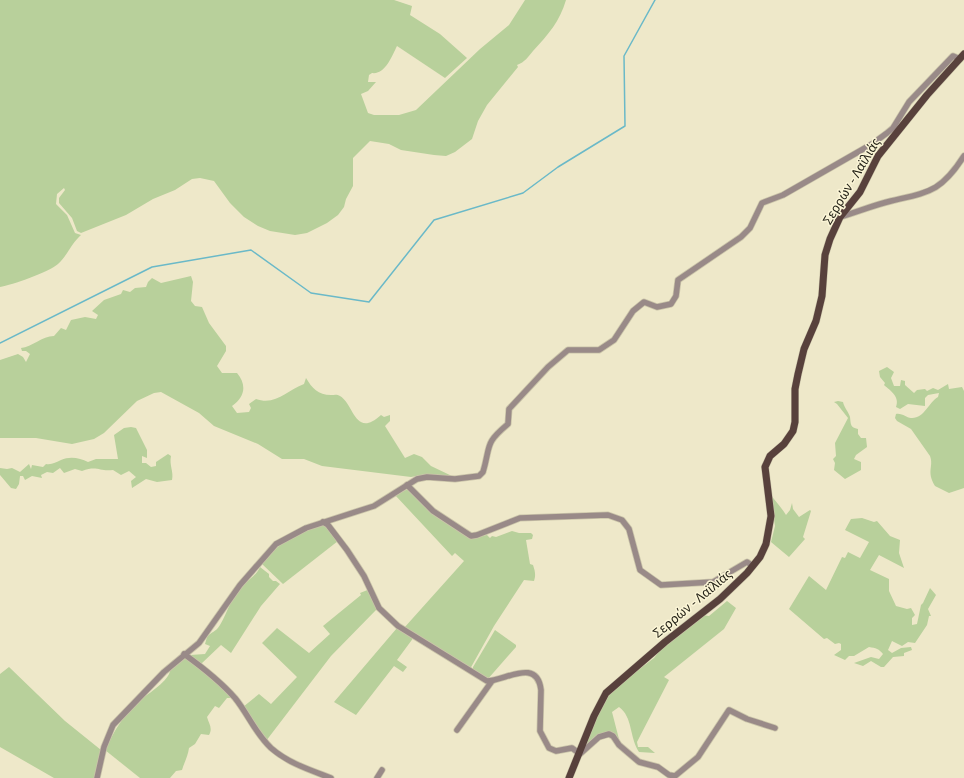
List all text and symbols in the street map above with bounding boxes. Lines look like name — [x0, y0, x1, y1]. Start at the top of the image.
street label: Σερρών - Λαϊλιάς — [818, 134, 886, 229]
street label: Σερρών - Λαϊλιάς — [649, 565, 737, 643]

